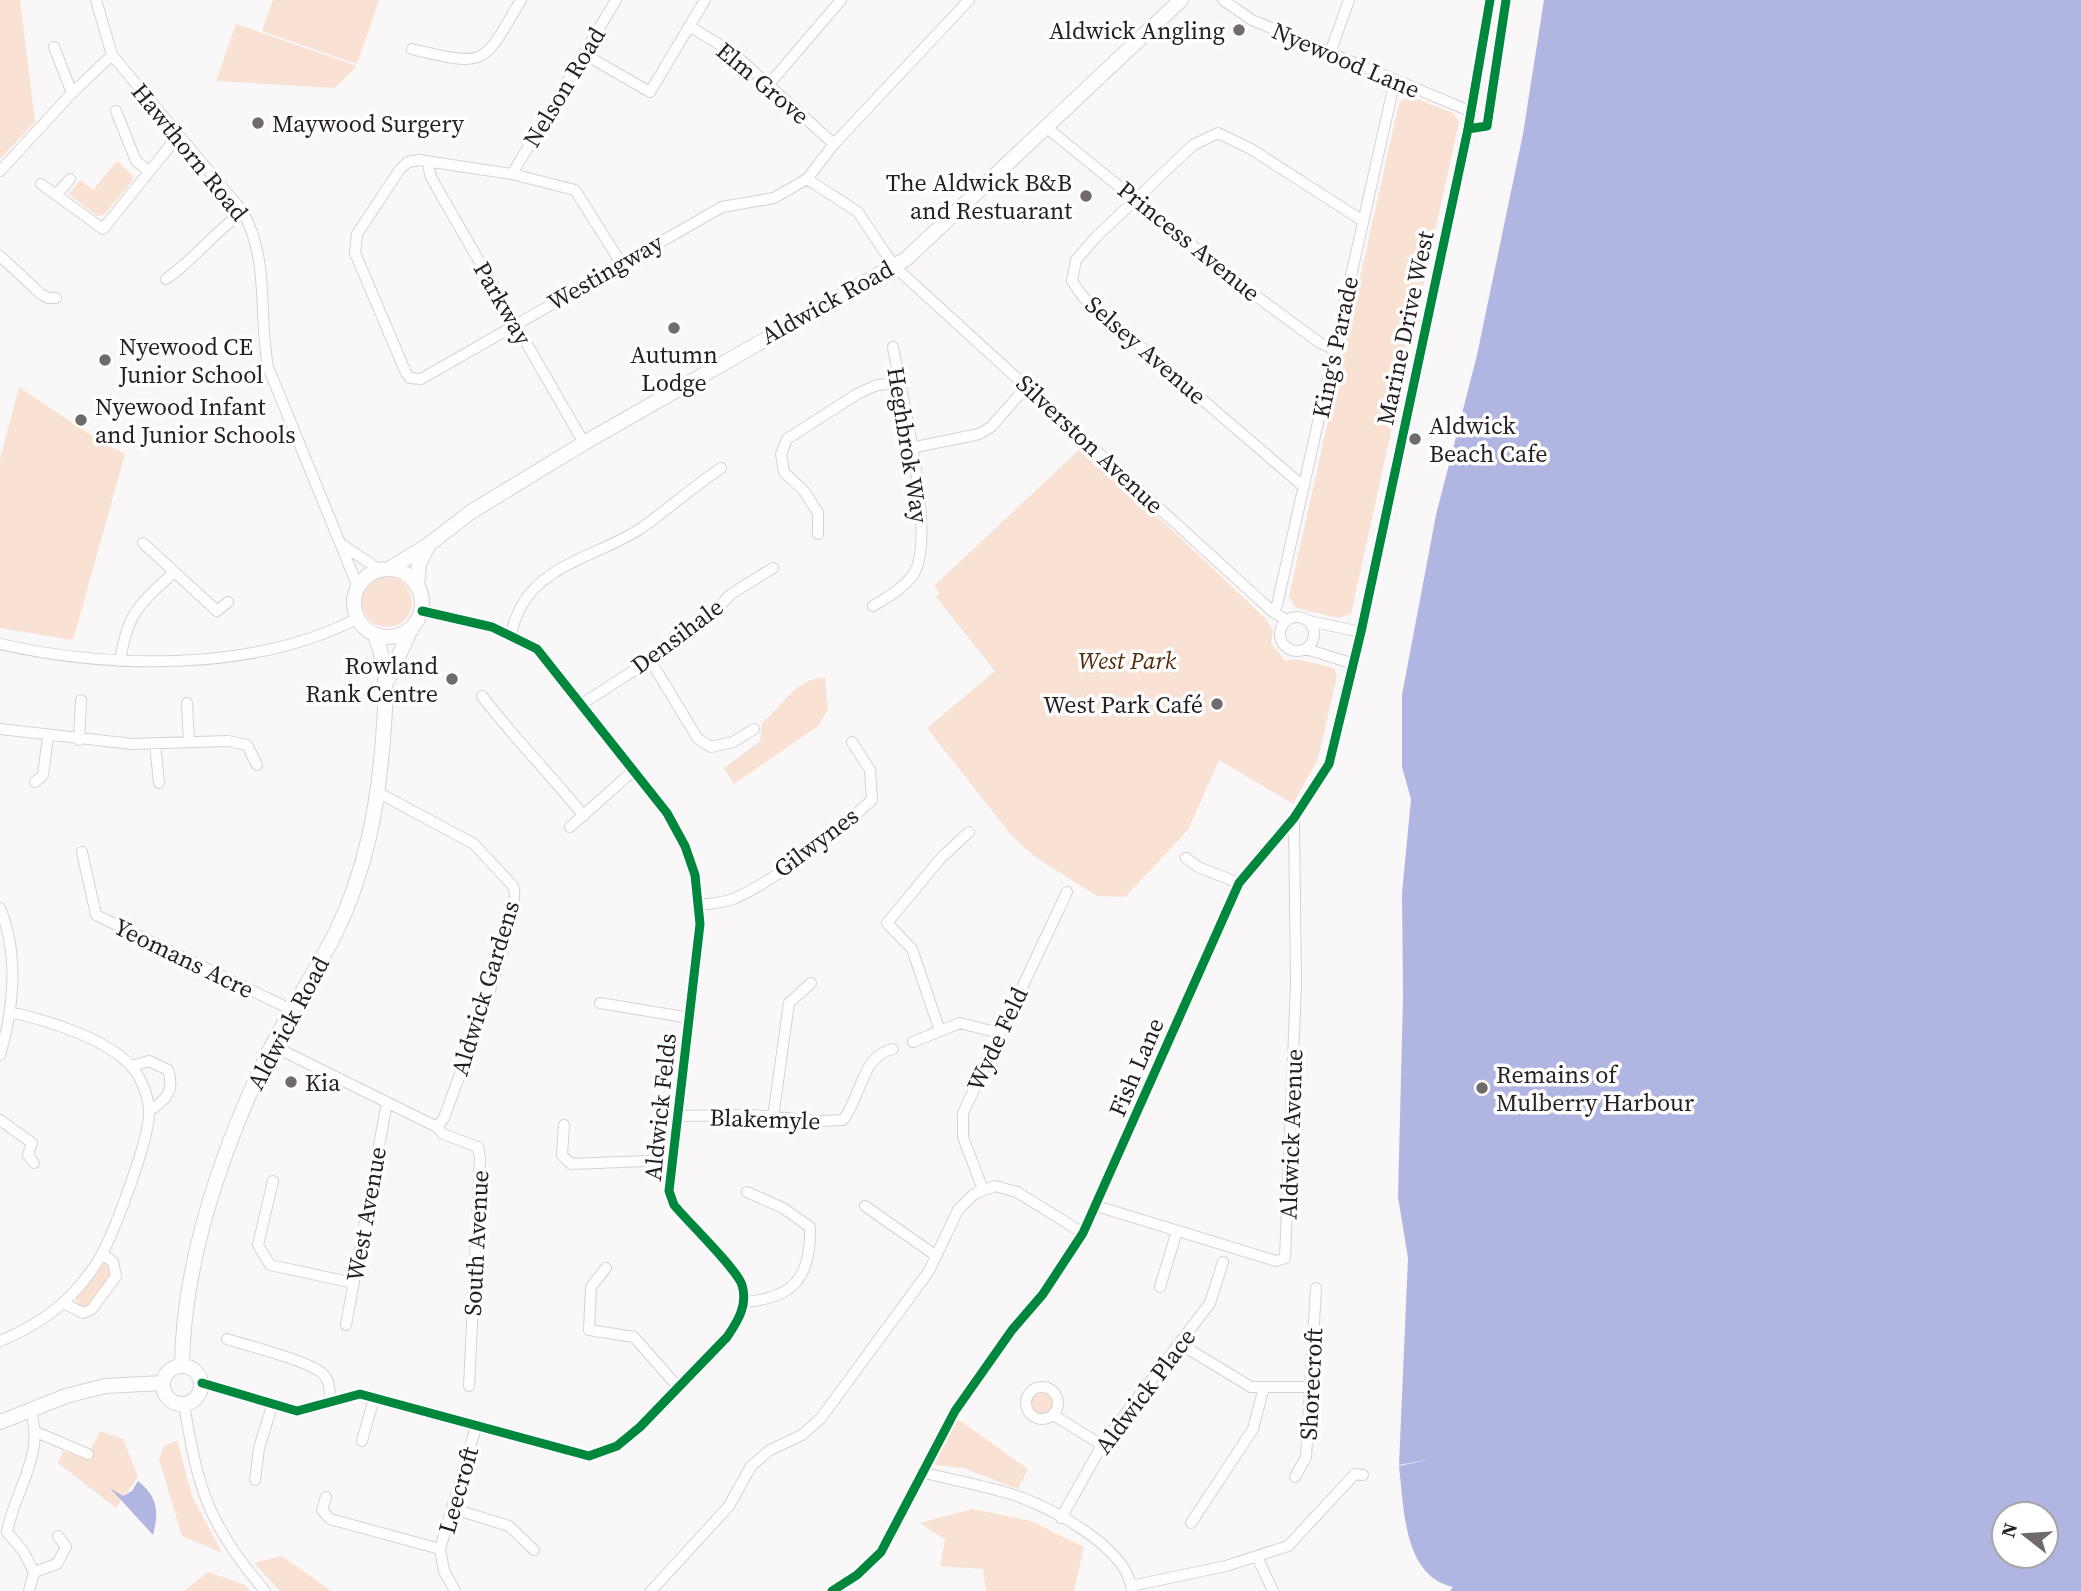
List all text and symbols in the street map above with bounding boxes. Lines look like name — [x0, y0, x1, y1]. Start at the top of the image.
place label: Aldwick Angling — [1049, 14, 1225, 47]
street label: Nyewood Lane — [1267, 14, 1425, 106]
street label: Nelson Road — [515, 20, 613, 153]
marker: Aldwick Angling — [1231, 22, 1247, 38]
street label: Elm Grove — [709, 34, 817, 132]
street label: Hawthorn Road — [124, 76, 256, 228]
place label: Maywood Surgery — [272, 107, 465, 140]
marker: Maywood Surgery — [250, 115, 266, 131]
place label: The Aldwick B&B and Restuarant — [886, 166, 1072, 227]
street label: Princess Avenue — [1111, 173, 1267, 309]
marker: The Aldwick B&B and Restuarant — [1078, 188, 1094, 204]
street label: Westingway — [541, 225, 669, 318]
street label: Marine Drive West — [1368, 228, 1442, 428]
street label: Aldwick Road — [755, 252, 899, 352]
street label: Parkway — [466, 255, 541, 351]
street label: King's Parade — [1304, 273, 1366, 421]
street label: Selsey Avenue — [1078, 288, 1214, 412]
marker: Autumn Lodge — [666, 320, 682, 336]
place label: Nyewood CE Junior School — [118, 330, 263, 391]
place label: Autumn Lodge — [630, 338, 718, 399]
marker: Nyewood CE Junior School — [97, 352, 113, 368]
street label: Heghbrok Way — [879, 365, 937, 526]
street label: Silverston Avenue — [1009, 367, 1171, 521]
place label: Nyewood Infant and Junior Schools — [95, 390, 296, 451]
place label: Aldwick Beach Cafe — [1429, 409, 1548, 470]
marker: Nyewood Infant and Junior Schools — [73, 412, 89, 428]
marker: Aldwick Beach Cafe — [1407, 431, 1423, 447]
street label: Densihale — [624, 590, 730, 682]
park label: West Park — [1078, 644, 1177, 677]
place label: Rowland Rank Centre — [305, 649, 438, 710]
marker: Rowland Rank Centre — [444, 671, 460, 687]
place label: West Park Café — [1043, 688, 1203, 721]
marker: West Park Café — [1209, 696, 1225, 712]
street label: Gilwynes — [767, 799, 865, 885]
street label: Aldwick Gardens — [443, 896, 527, 1080]
street label: Yeomans Acre — [108, 910, 260, 1006]
street label: Aldwick Road — [239, 950, 337, 1095]
street label: Wyde Feld — [959, 981, 1036, 1096]
street label: Fish Lane — [1100, 1013, 1172, 1121]
street label: Aldwick Felds — [636, 1032, 684, 1182]
street label: Aldwick Avenue — [1272, 1048, 1310, 1220]
place label: Remains of Mulberry Harbour — [1496, 1058, 1694, 1119]
place label: Kia — [305, 1066, 341, 1099]
marker: Kia — [283, 1074, 299, 1090]
marker: Remains of Mulberry Harbour — [1474, 1080, 1490, 1096]
street label: Blakemyle — [709, 1101, 821, 1137]
street label: West Avenue — [338, 1144, 394, 1284]
street label: South Avenue — [456, 1169, 496, 1317]
street label: Aldwick Place — [1087, 1321, 1203, 1461]
street label: Shorecroft — [1292, 1327, 1330, 1441]
street label: Leecroft — [430, 1442, 486, 1537]
north arrow — [1990, 1500, 2060, 1570]
text: N — [1994, 1519, 2023, 1540]

